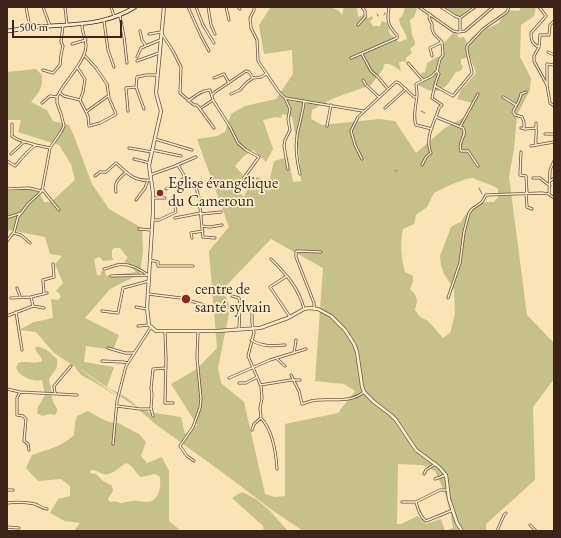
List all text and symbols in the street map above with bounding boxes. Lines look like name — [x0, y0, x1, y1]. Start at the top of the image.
scale bar — [14, 12, 124, 38]
text: 500 m — [19, 19, 48, 35]
place label: Eglise évangélique du Cameroun — [168, 174, 278, 212]
marker: Eglise évangélique du Cameroun — [155, 188, 165, 198]
place label: centre de santé sylvain — [195, 280, 271, 318]
marker: centre de santé sylvain — [180, 293, 192, 305]

